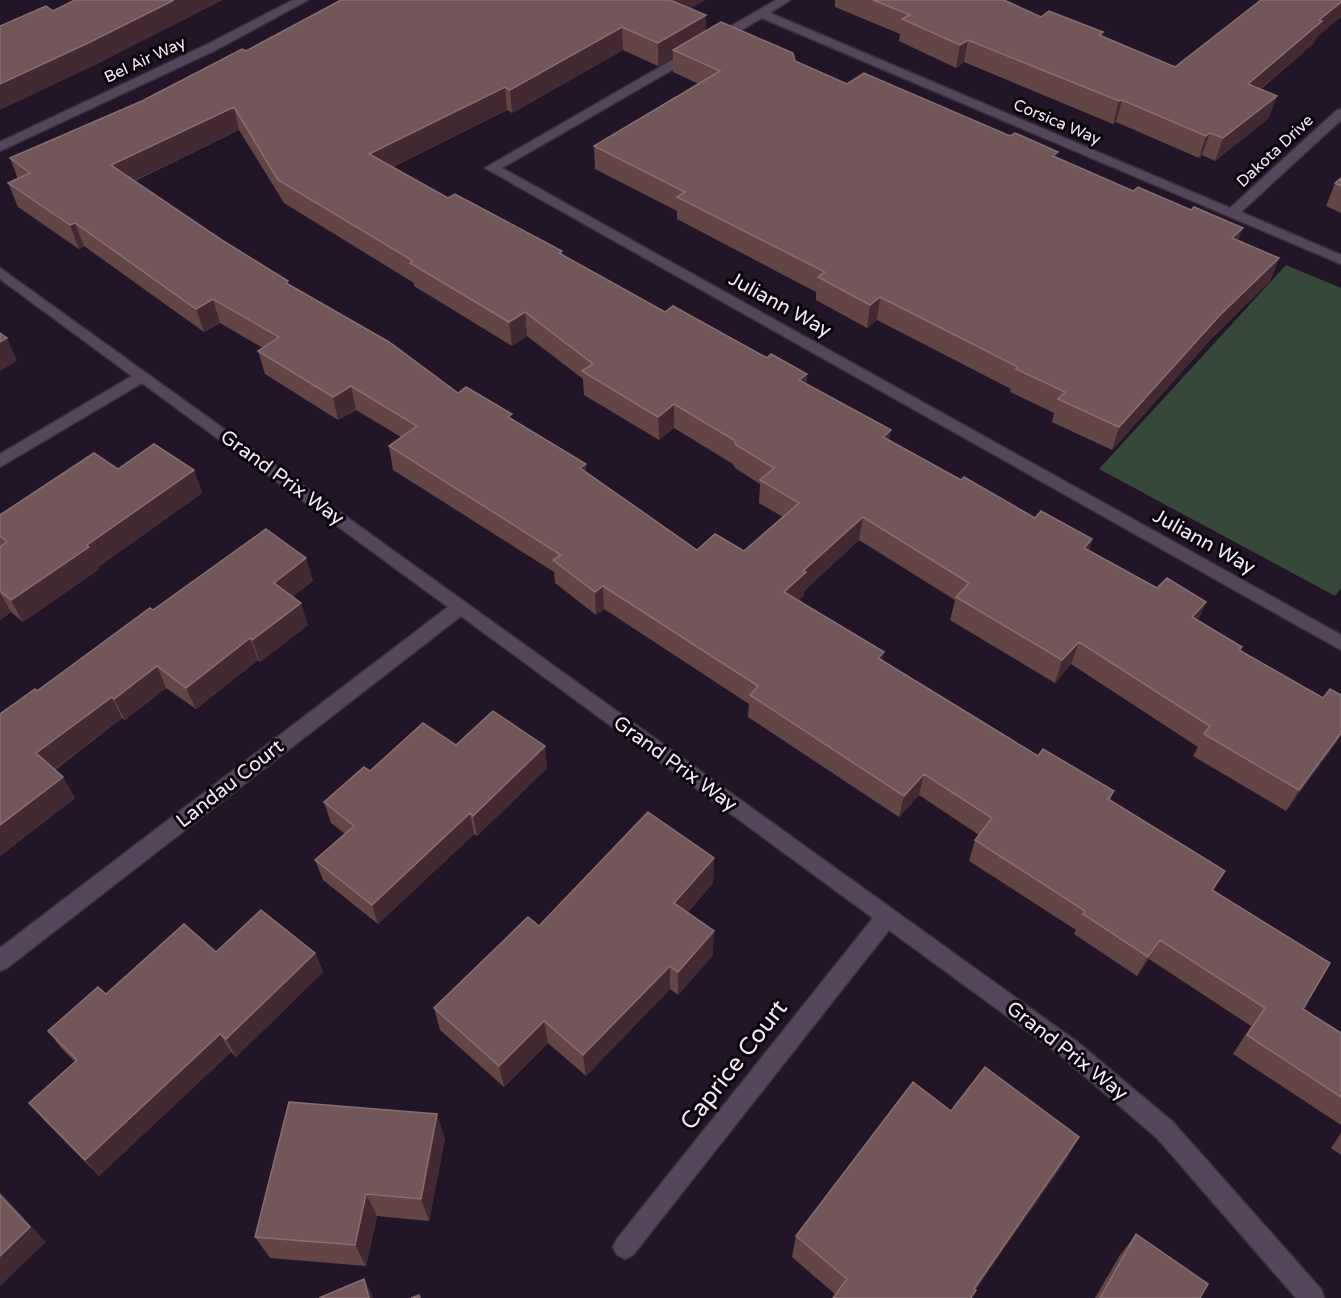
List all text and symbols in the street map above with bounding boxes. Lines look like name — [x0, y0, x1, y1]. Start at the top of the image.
street label: Bel Air Way — [101, 32, 189, 88]
street label: Corsica Way — [1010, 95, 1104, 150]
street label: Dakota Drive — [1232, 110, 1318, 192]
street label: Juliann Way — [725, 267, 836, 343]
street label: Grand Prix Way — [215, 425, 349, 531]
street label: Juliann Way — [1149, 504, 1260, 580]
street label: Grand Prix Way — [608, 711, 742, 817]
street label: Landau Court — [172, 735, 289, 833]
street label: Caprice Court — [674, 994, 794, 1136]
street label: Grand Prix Way — [1002, 996, 1133, 1106]

